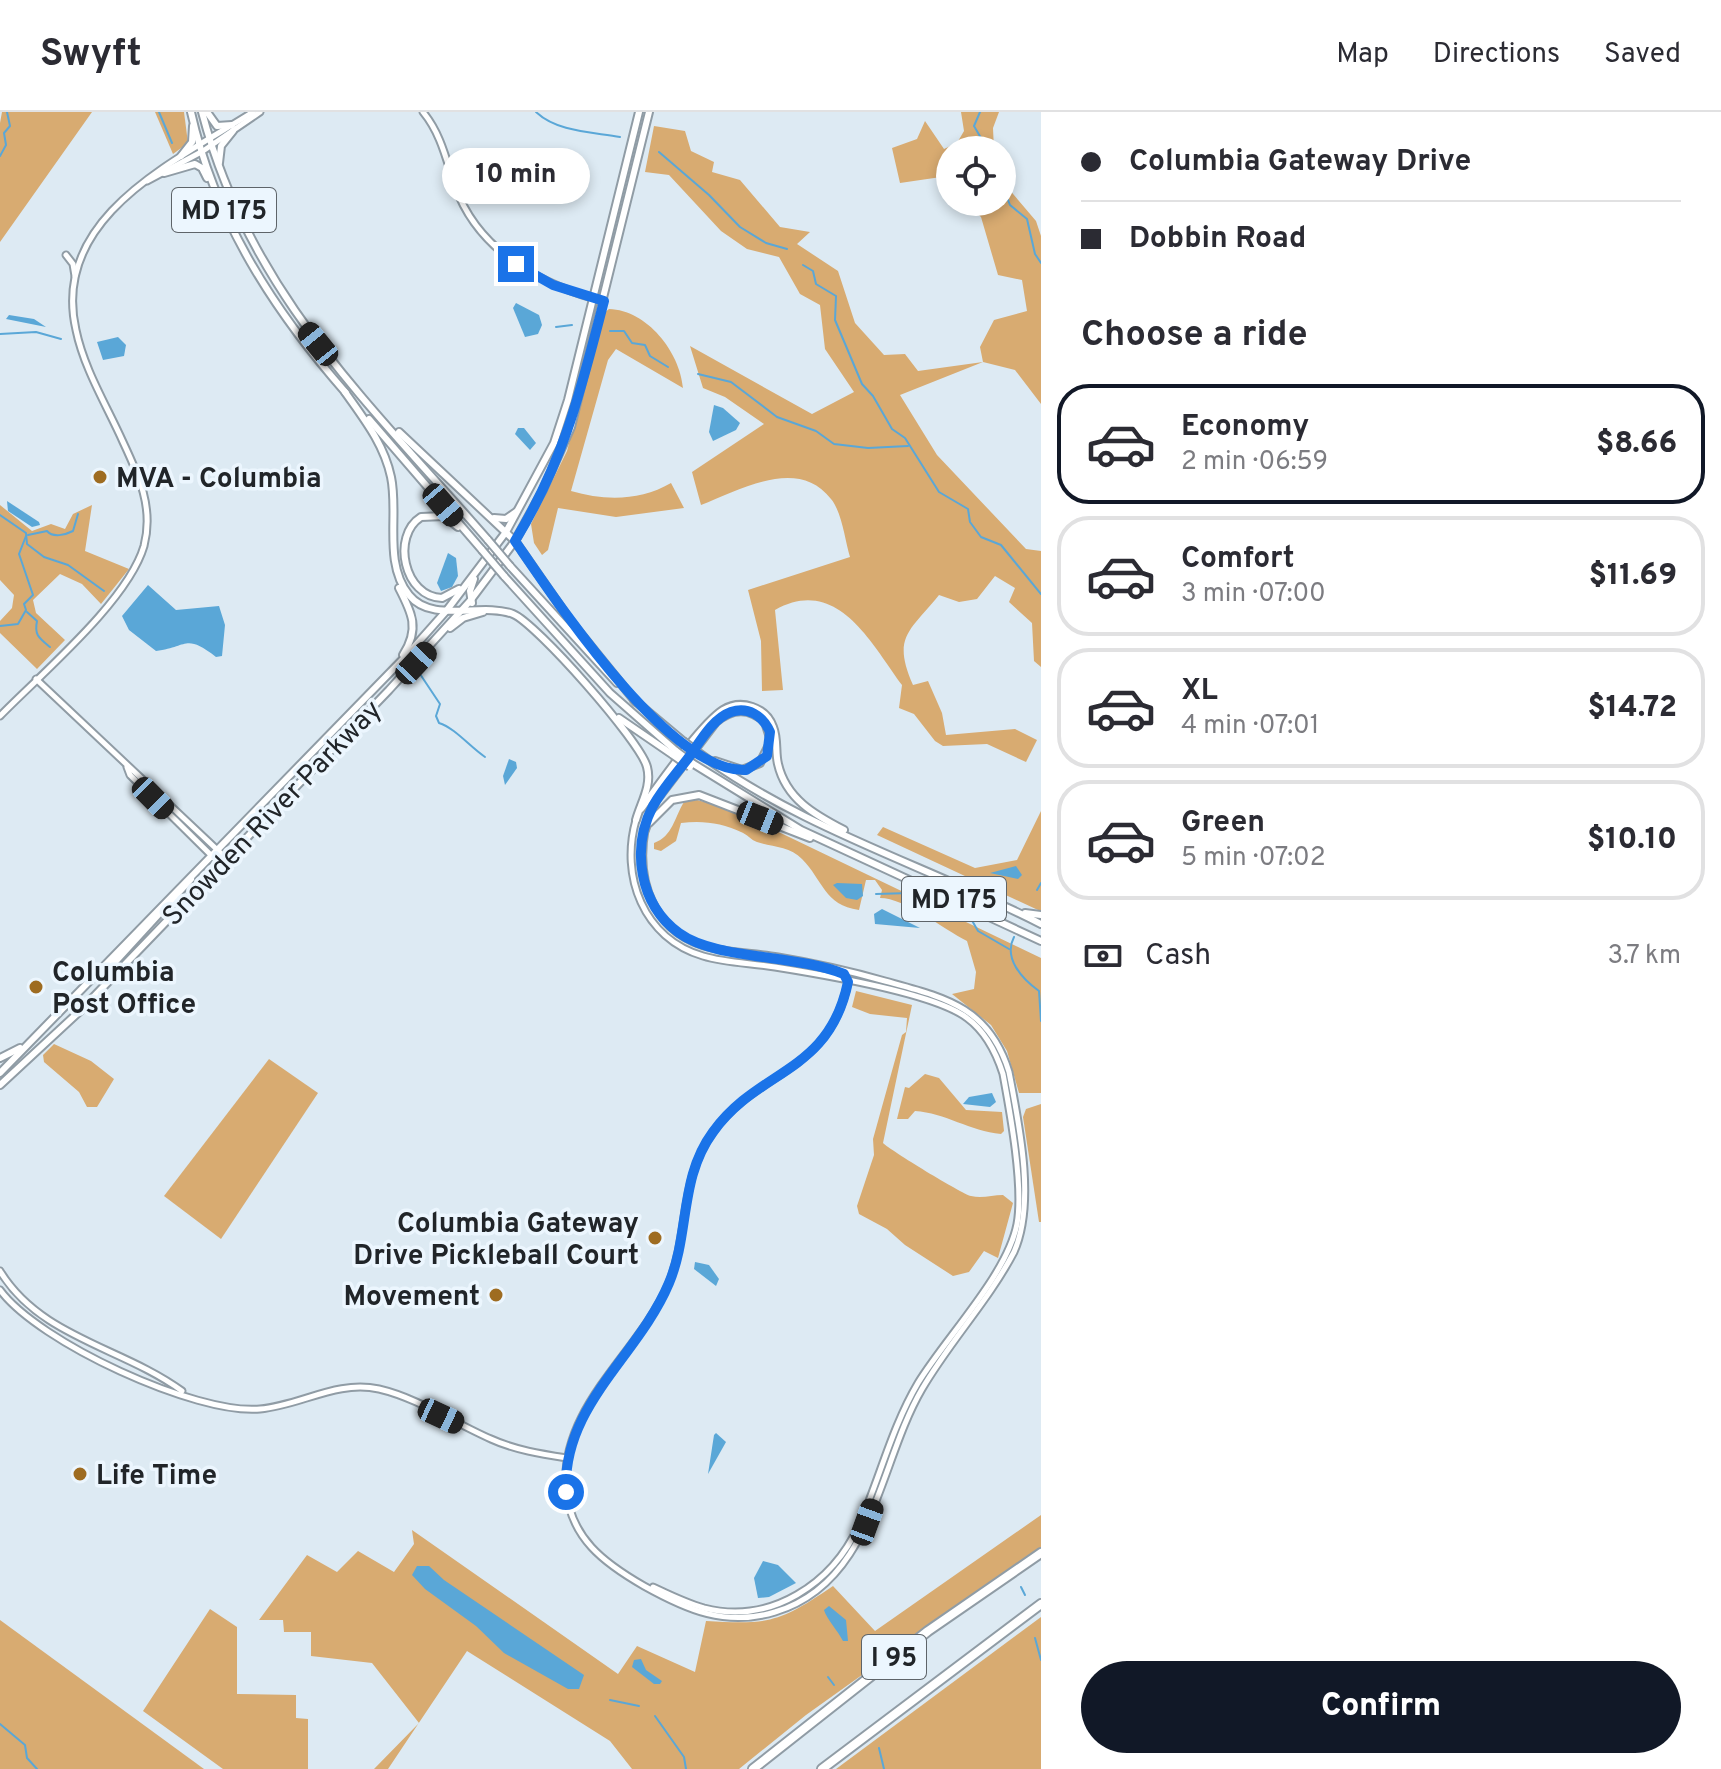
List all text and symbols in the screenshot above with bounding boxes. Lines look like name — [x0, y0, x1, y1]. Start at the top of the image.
text: Swyft — [40, 31, 142, 80]
text: Map — [1336, 37, 1389, 73]
text: Directions — [1433, 37, 1560, 73]
text: Saved — [1604, 37, 1681, 73]
map controls — [936, 136, 1016, 216]
button: locate — [936, 136, 1016, 216]
text: Columbia Gateway Drive — [1129, 144, 1471, 181]
callout: 10 min — [442, 148, 590, 204]
text: 10 min — [476, 159, 556, 192]
road number: MD 175 — [172, 188, 276, 232]
text: Dobbin Road — [1129, 221, 1306, 258]
route end — [498, 246, 534, 282]
text: Choose a ride — [1081, 313, 1307, 359]
car — [294, 318, 342, 370]
icon: car — [1085, 408, 1157, 480]
text: Economy — [1181, 409, 1309, 446]
text: $8.66 — [1596, 426, 1677, 463]
text: 2 min · 06:59 — [1181, 446, 1328, 479]
place label: MVA - Columbia — [116, 462, 322, 498]
marker: MVA - Columbia — [91, 468, 109, 486]
car — [418, 479, 468, 531]
icon: car — [1085, 540, 1157, 612]
text: Comfort — [1181, 541, 1294, 578]
text: $11.69 — [1589, 558, 1677, 595]
text: 3 min · 07:00 — [1181, 578, 1326, 611]
car — [391, 637, 441, 689]
icon: car — [1085, 672, 1157, 744]
text: XL — [1181, 673, 1218, 710]
text: $14.72 — [1588, 690, 1677, 727]
street label: Snowden River Parkway — [156, 693, 391, 935]
text: 4 min · 07:01 — [1181, 710, 1319, 743]
car — [128, 773, 178, 823]
car — [733, 798, 787, 838]
icon: car — [1085, 804, 1157, 876]
text: Green — [1181, 805, 1265, 842]
text: $10.10 — [1587, 822, 1677, 859]
text: 5 min · 07:02 — [1181, 842, 1326, 875]
road number: MD 175 — [902, 877, 1006, 921]
icon: cash — [1081, 934, 1125, 978]
text: Cash — [1145, 938, 1211, 975]
text: 3.7 km — [1608, 940, 1681, 973]
place label: Columbia Post Office — [52, 956, 196, 1024]
marker: Columbia Post Office — [27, 978, 45, 996]
place label: Columbia Gateway Drive Pickleball Court — [353, 1207, 639, 1275]
marker: Columbia Gateway Drive Pickleball Court — [646, 1229, 664, 1247]
place label: Movement — [343, 1280, 480, 1316]
marker: Movement — [487, 1286, 505, 1304]
car — [414, 1395, 468, 1437]
place label: Life Time — [96, 1459, 217, 1495]
marker: Life Time — [71, 1465, 89, 1483]
route start — [548, 1474, 584, 1510]
car — [848, 1495, 886, 1549]
road number: I 95 — [862, 1635, 926, 1679]
button: Confirm — [1081, 1661, 1681, 1753]

